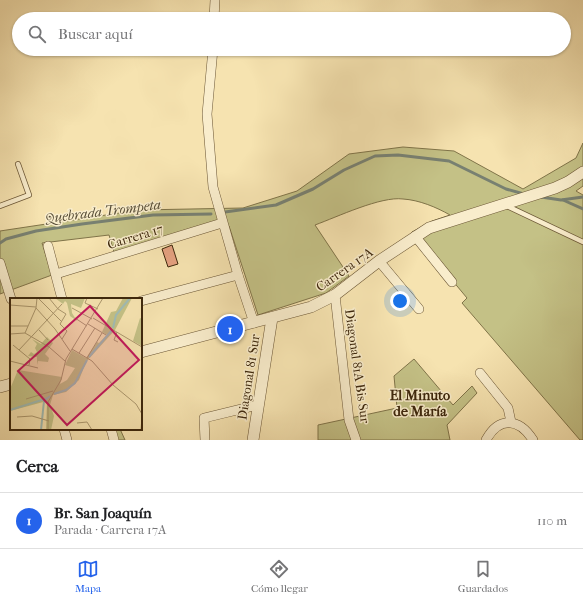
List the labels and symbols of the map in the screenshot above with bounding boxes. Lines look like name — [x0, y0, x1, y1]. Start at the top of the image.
water label: Quebrada Trompeta — [43, 196, 162, 227]
street label: Carrera 17 — [105, 221, 165, 252]
street label: Carrera 17A — [313, 244, 376, 294]
your location — [390, 291, 410, 311]
inset map — [10, 298, 142, 430]
street label: Diagonal 81A Bis Sur — [342, 308, 373, 424]
pin: 1 — [217, 314, 243, 344]
street label: Diagonal 81 Sur — [234, 333, 263, 421]
district label: El Minuto de María — [390, 387, 450, 420]

